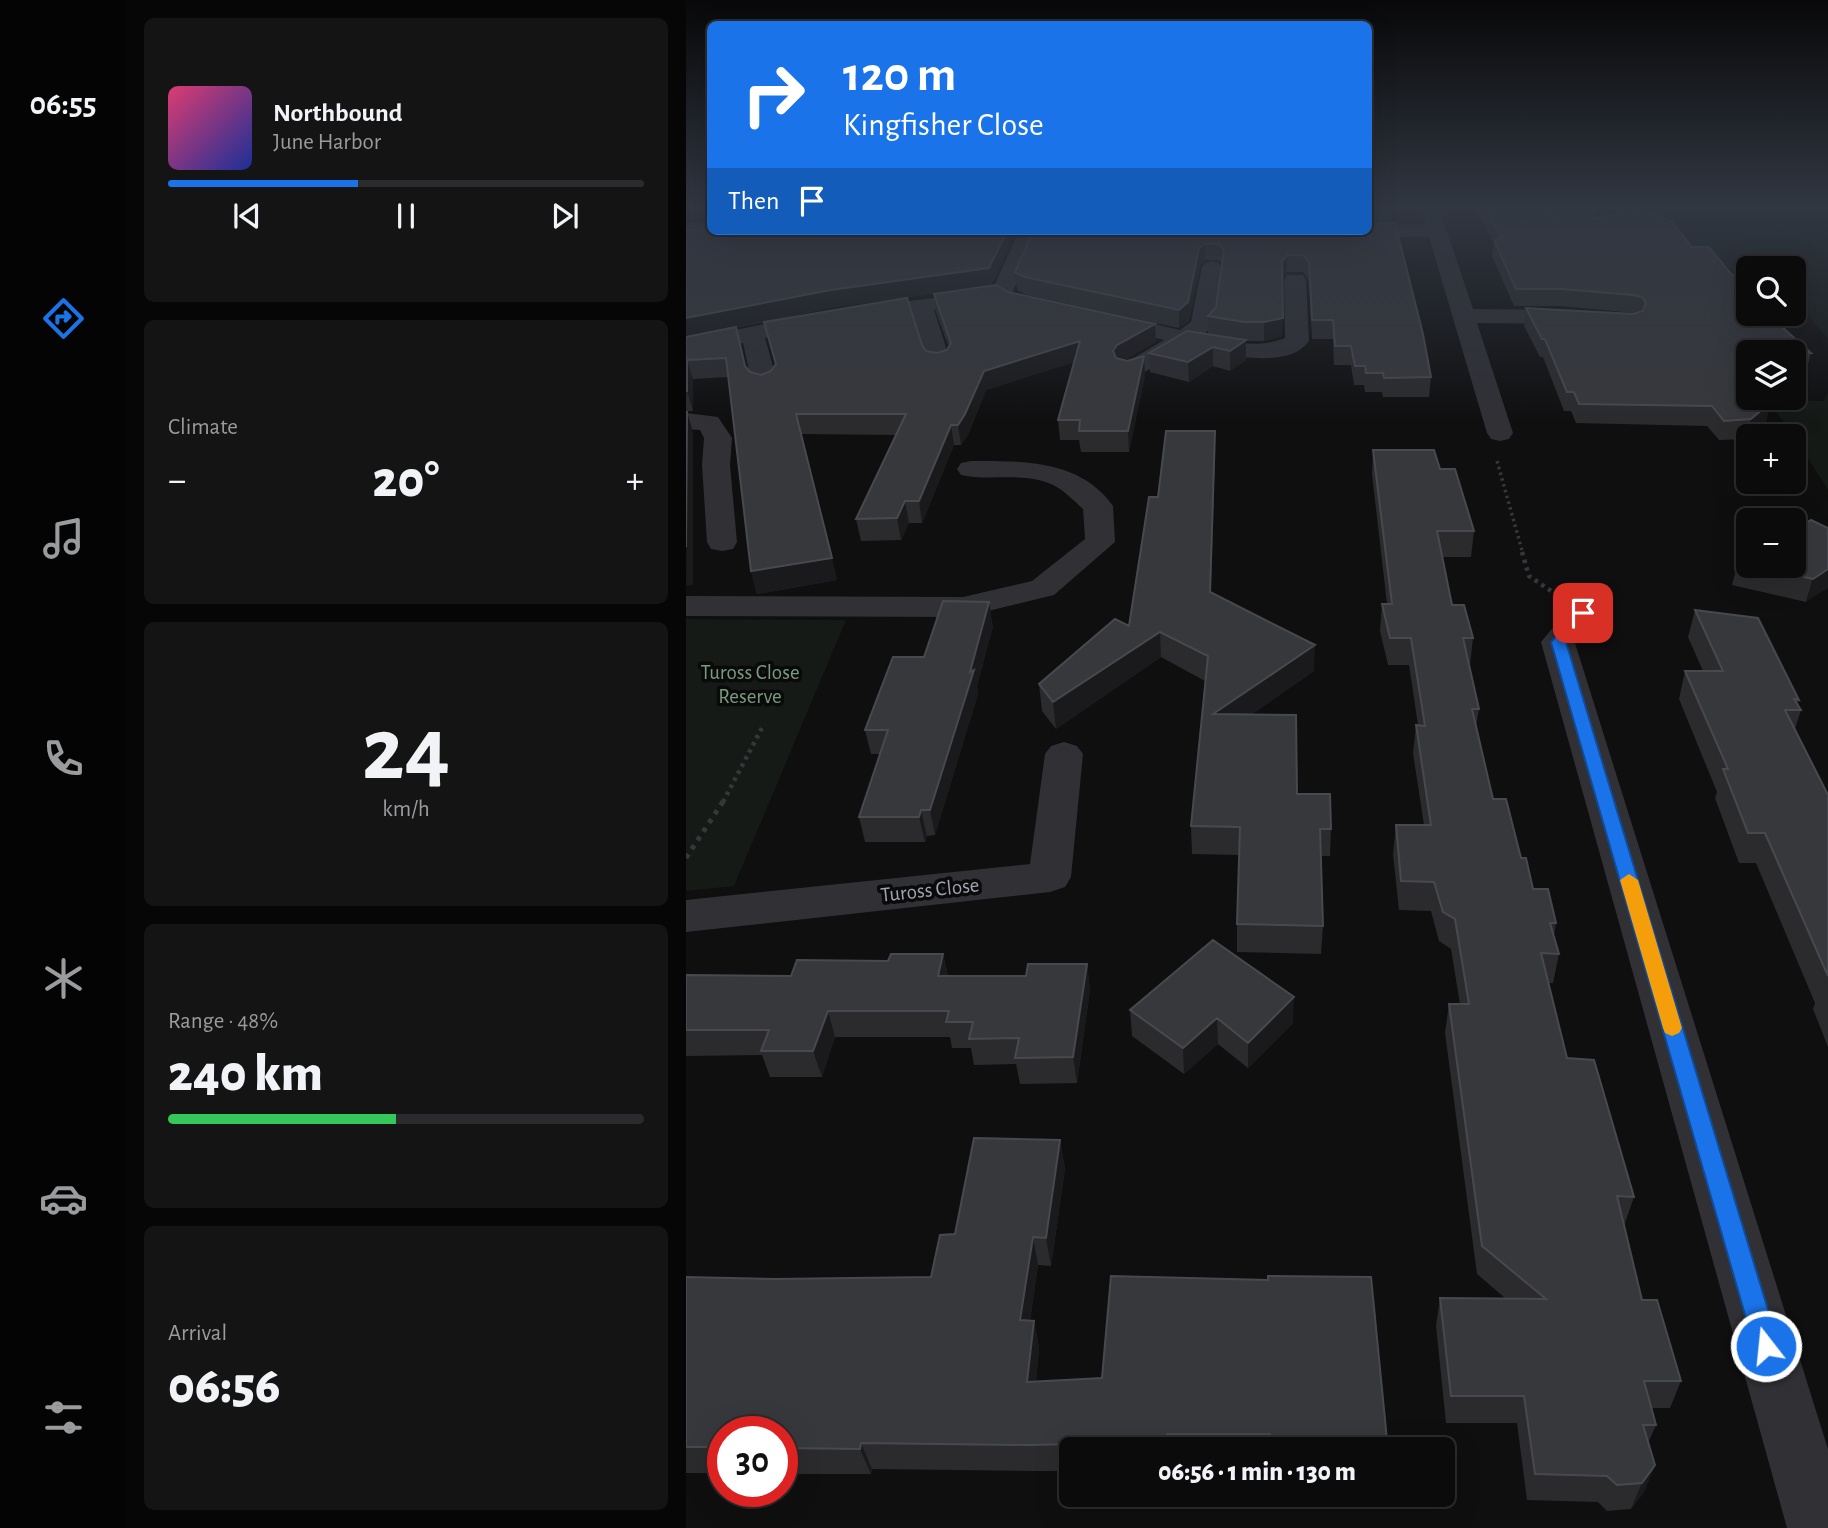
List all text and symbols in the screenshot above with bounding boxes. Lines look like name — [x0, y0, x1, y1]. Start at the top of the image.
icon: right — [728, 49, 819, 140]
text: 120 m — [843, 51, 956, 100]
text: 06:55 — [29, 88, 97, 120]
text: Northbound — [273, 100, 402, 126]
text: Kingfisher Close — [843, 109, 1044, 141]
text: June Harbor — [273, 131, 381, 154]
icon: arrive — [793, 182, 831, 220]
text: Then — [728, 188, 779, 214]
icon: previous — [228, 197, 266, 235]
icon: pause — [387, 197, 425, 235]
icon: next — [546, 197, 584, 235]
map controls — [1736, 256, 1806, 578]
button: search — [1736, 256, 1806, 326]
icon: directions — [39, 294, 88, 343]
button: layers — [1736, 340, 1806, 410]
text: Climate — [168, 416, 238, 439]
button: + — [1736, 424, 1806, 494]
text: 20° — [372, 454, 440, 506]
text: − — [168, 462, 186, 500]
text: + — [626, 462, 644, 500]
button: − — [1736, 508, 1806, 578]
icon: music — [39, 514, 88, 563]
pin — [1553, 583, 1613, 643]
icon: arrive — [1564, 594, 1602, 632]
park label: Tuross Close Reserve — [700, 662, 800, 707]
text: 24 — [362, 705, 450, 796]
icon: phone — [39, 734, 88, 783]
text: km/h — [382, 798, 430, 821]
street label: Tuross Close — [880, 874, 980, 906]
icon: climate — [39, 954, 88, 1003]
text: Range · 48% — [168, 1010, 278, 1033]
text: 240 km — [168, 1048, 323, 1100]
icon: car — [39, 1174, 88, 1223]
position arrow — [1729, 1309, 1803, 1383]
text: Arrival — [168, 1322, 227, 1345]
text: 06:56 — [168, 1360, 280, 1412]
icon: filters — [39, 1393, 88, 1442]
speed limit sign: 30 — [707, 1416, 798, 1507]
text: 06:56 · 1 min · 130 m — [1158, 1459, 1356, 1485]

